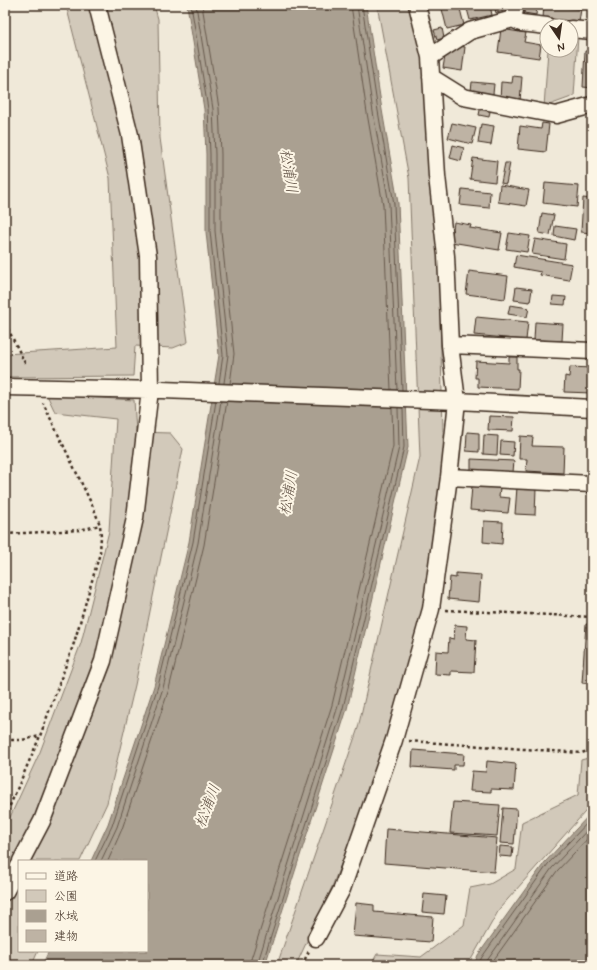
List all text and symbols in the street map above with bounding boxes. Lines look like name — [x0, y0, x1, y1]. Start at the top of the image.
north arrow — [539, 18, 579, 58]
text: N — [556, 39, 566, 54]
water label: 松浦川 — [275, 147, 301, 195]
water label: 松浦川 — [275, 469, 303, 517]
water label: 松浦川 — [191, 781, 225, 831]
legend — [18, 860, 148, 952]
text: 道路 — [54, 869, 78, 885]
text: 公園 — [54, 889, 78, 905]
text: 水域 — [54, 909, 78, 925]
text: 建物 — [54, 929, 78, 945]

